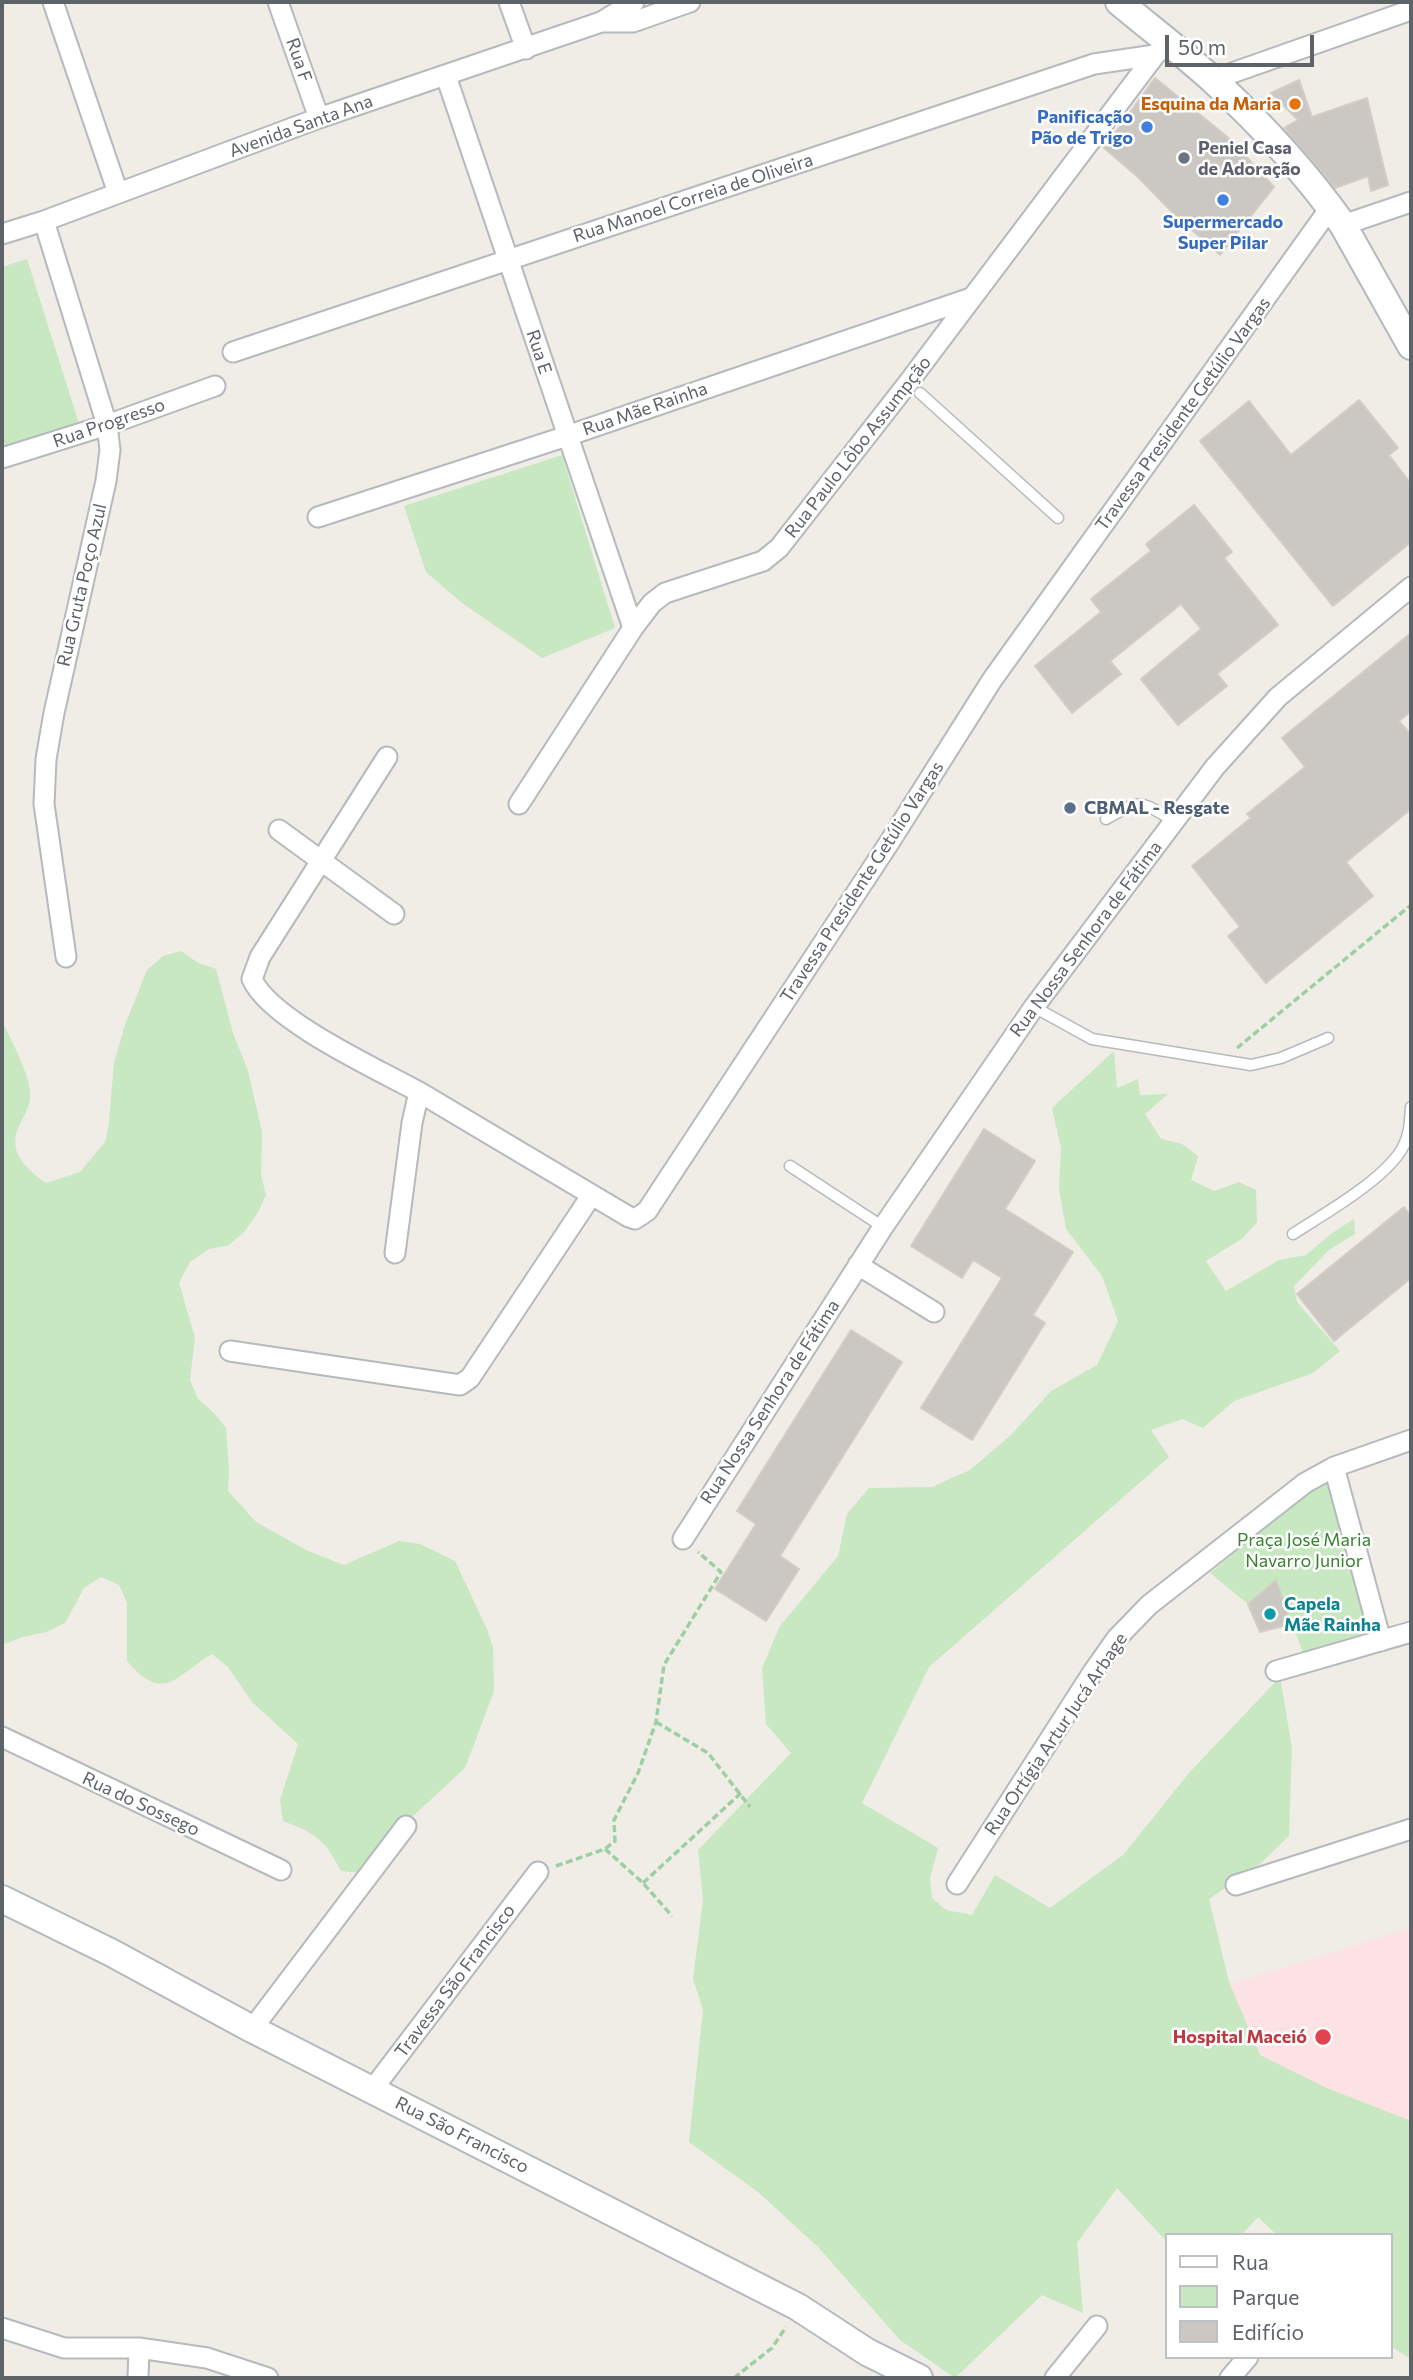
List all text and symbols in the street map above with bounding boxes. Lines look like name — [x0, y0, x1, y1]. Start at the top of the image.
scale bar — [1168, 21, 1317, 65]
text: 50 m — [1178, 34, 1226, 59]
street label: Rua F — [281, 35, 317, 85]
street label: Avenida Santa Ana — [226, 90, 376, 162]
place label: Esquina da Maria — [1141, 93, 1281, 115]
marker: Esquina da Maria — [1287, 96, 1303, 112]
place label: Panificação Pão de Trigo — [1031, 106, 1133, 148]
marker: Panificação Pão de Trigo — [1139, 119, 1155, 135]
place label: Peniel Casa de Adoração — [1198, 137, 1301, 180]
street label: Rua Manoel Correia de Oliveira — [570, 149, 816, 247]
marker: Peniel Casa de Adoração — [1176, 150, 1192, 166]
marker: Supermercado Super Pilar — [1215, 192, 1231, 208]
place label: Supermercado Super Pilar — [1163, 211, 1283, 254]
street label: Travessa Presidente Getúlio Vargas — [1091, 293, 1275, 535]
street label: Rua E — [522, 327, 556, 377]
street label: Rua Paulo Lôbo Assumpção — [780, 352, 936, 542]
street label: Rua Mãe Rainha — [580, 378, 710, 440]
street label: Rua Progresso — [50, 394, 168, 452]
street label: Rua Gruta Poço Azul — [53, 502, 111, 668]
street label: Travessa Presidente Getúlio Vargas — [776, 757, 948, 1007]
place label: CBMAL - Resgate — [1084, 797, 1229, 819]
marker: CBMAL - Resgate — [1062, 800, 1078, 816]
street label: Rua Nossa Senhora de Fátima — [1005, 837, 1167, 1041]
street label: Rua Nossa Senhora de Fátima — [696, 1296, 844, 1508]
park label: Praça José Maria Navarro Junior — [1237, 1529, 1371, 1572]
place label: Capela Mãe Rainha — [1284, 1593, 1381, 1636]
marker: Capela Mãe Rainha — [1262, 1606, 1278, 1622]
street label: Rua Ortígia Artur Jucá Arbage — [980, 1629, 1132, 1839]
street label: Rua do Sossego — [79, 1767, 203, 1841]
street label: Travessa São Francisco — [390, 1900, 520, 2062]
place label: Hospital Maceió — [1173, 2026, 1307, 2048]
marker: Hospital Maceió — [1313, 2027, 1333, 2047]
street label: Rua São Francisco — [392, 2092, 532, 2178]
legend — [1164, 2233, 1392, 2359]
text: Rua — [1232, 2249, 1269, 2274]
text: Parque — [1232, 2284, 1299, 2309]
text: Edifício — [1232, 2319, 1304, 2344]

